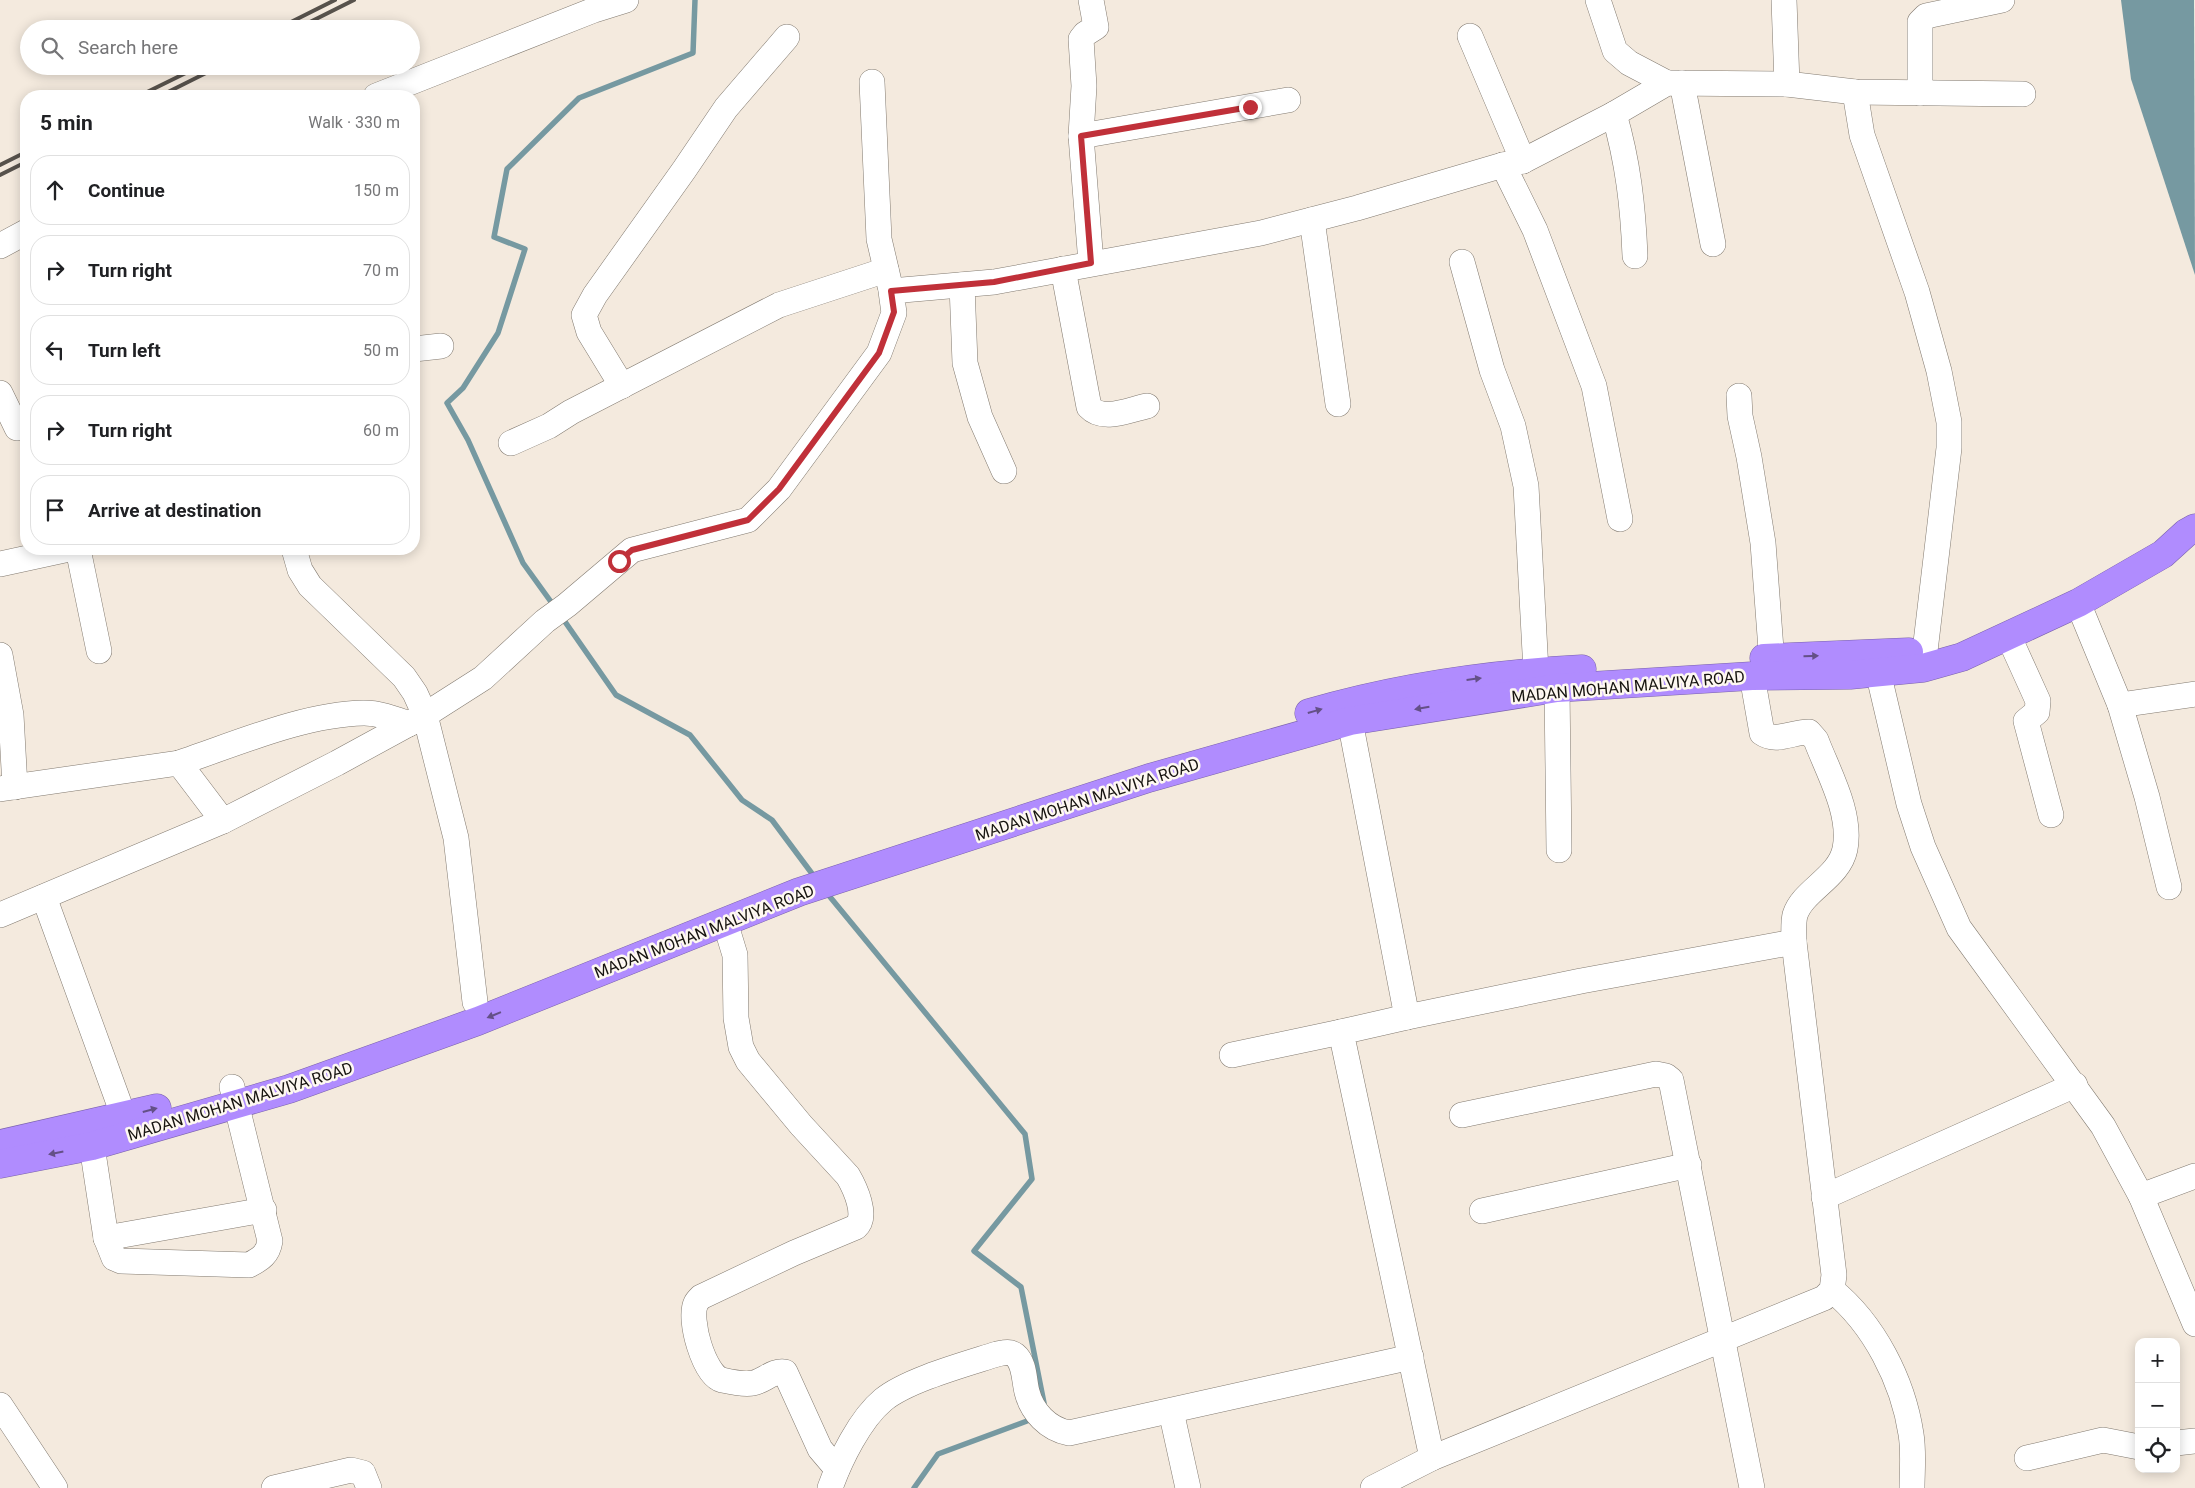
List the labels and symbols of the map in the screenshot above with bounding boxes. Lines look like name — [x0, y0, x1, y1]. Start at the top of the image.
route end — [1239, 96, 1262, 119]
route start — [608, 550, 631, 573]
one-way arrow — [1803, 652, 1819, 660]
street label: MADAN MOHAN MALVIYA ROAD — [1511, 667, 1745, 706]
one-way arrow — [1467, 675, 1483, 683]
one-way arrow — [1413, 705, 1429, 713]
one-way arrow — [1308, 706, 1323, 714]
street label: MADAN MOHAN MALVIYA ROAD — [973, 754, 1201, 845]
street label: MADAN MOHAN MALVIYA ROAD — [592, 881, 817, 982]
one-way arrow — [487, 1011, 501, 1019]
street label: MADAN MOHAN MALVIYA ROAD — [125, 1058, 355, 1145]
one-way arrow — [142, 1105, 157, 1113]
one-way arrow — [48, 1149, 63, 1157]

